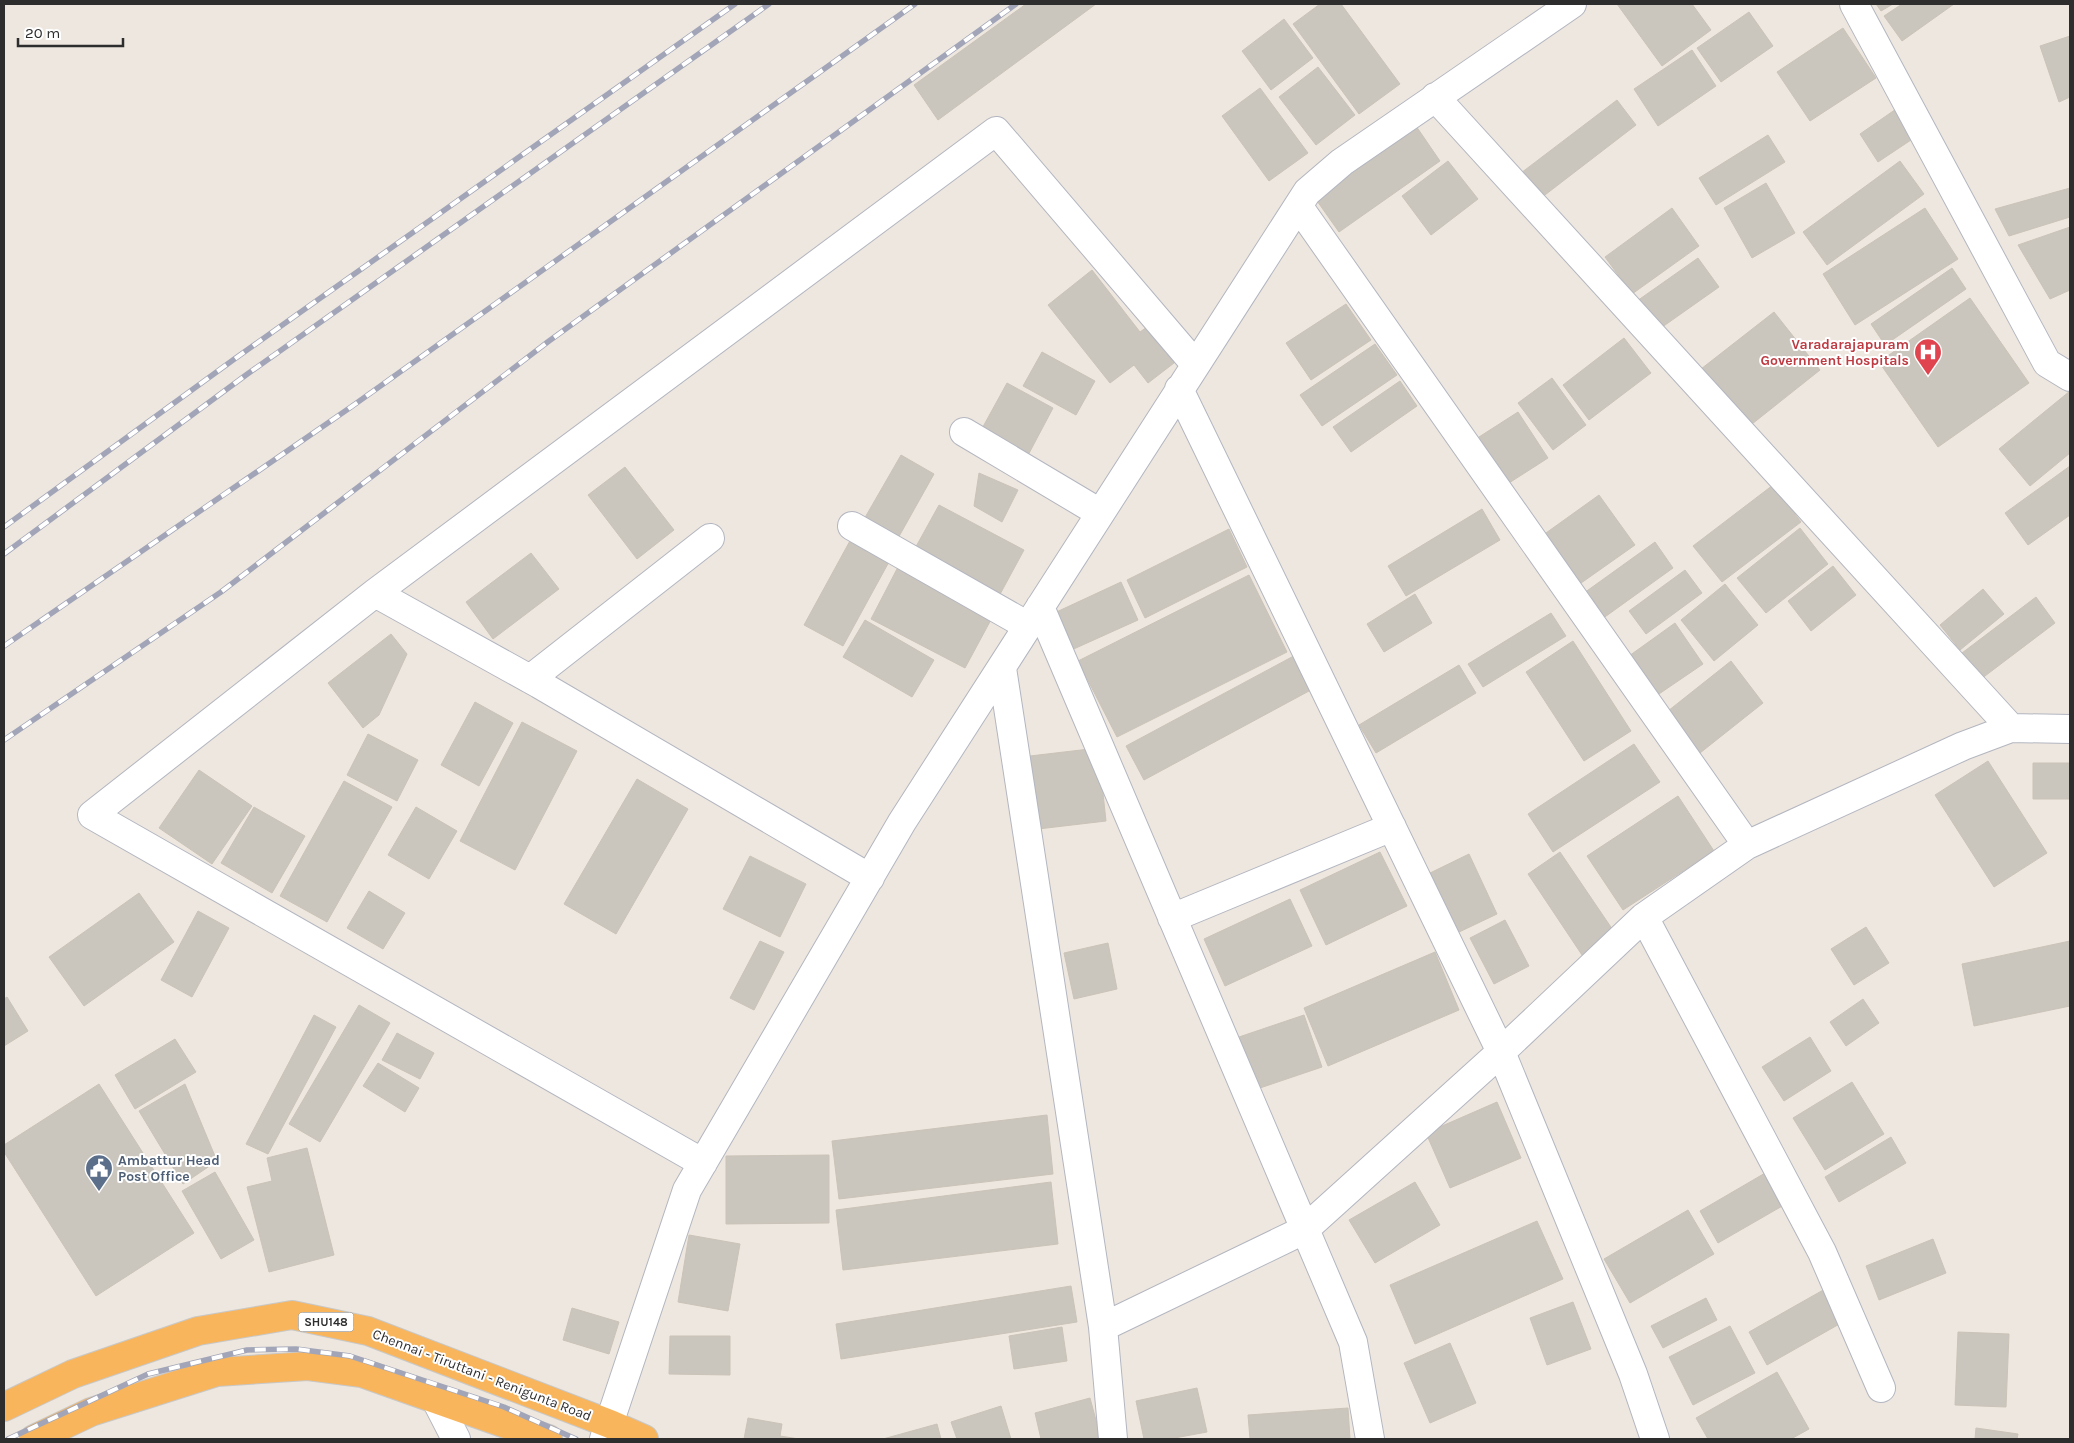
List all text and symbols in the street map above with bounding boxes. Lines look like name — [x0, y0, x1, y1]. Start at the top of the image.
scale bar — [18, 15, 122, 47]
text: 20 m — [25, 24, 60, 42]
place label: Varadarajapuram Government Hospitals — [1761, 336, 1909, 369]
hospital icon: Varadarajapuram Government Hospitals — [1913, 337, 1943, 376]
place label: Ambattur Head Post Office — [118, 1152, 220, 1185]
public building icon: Ambattur Head Post Office — [84, 1153, 114, 1192]
road number: SHU148 — [298, 1312, 354, 1331]
street label: Chennai - Tiruttani - Renigunta Road — [370, 1325, 594, 1425]

